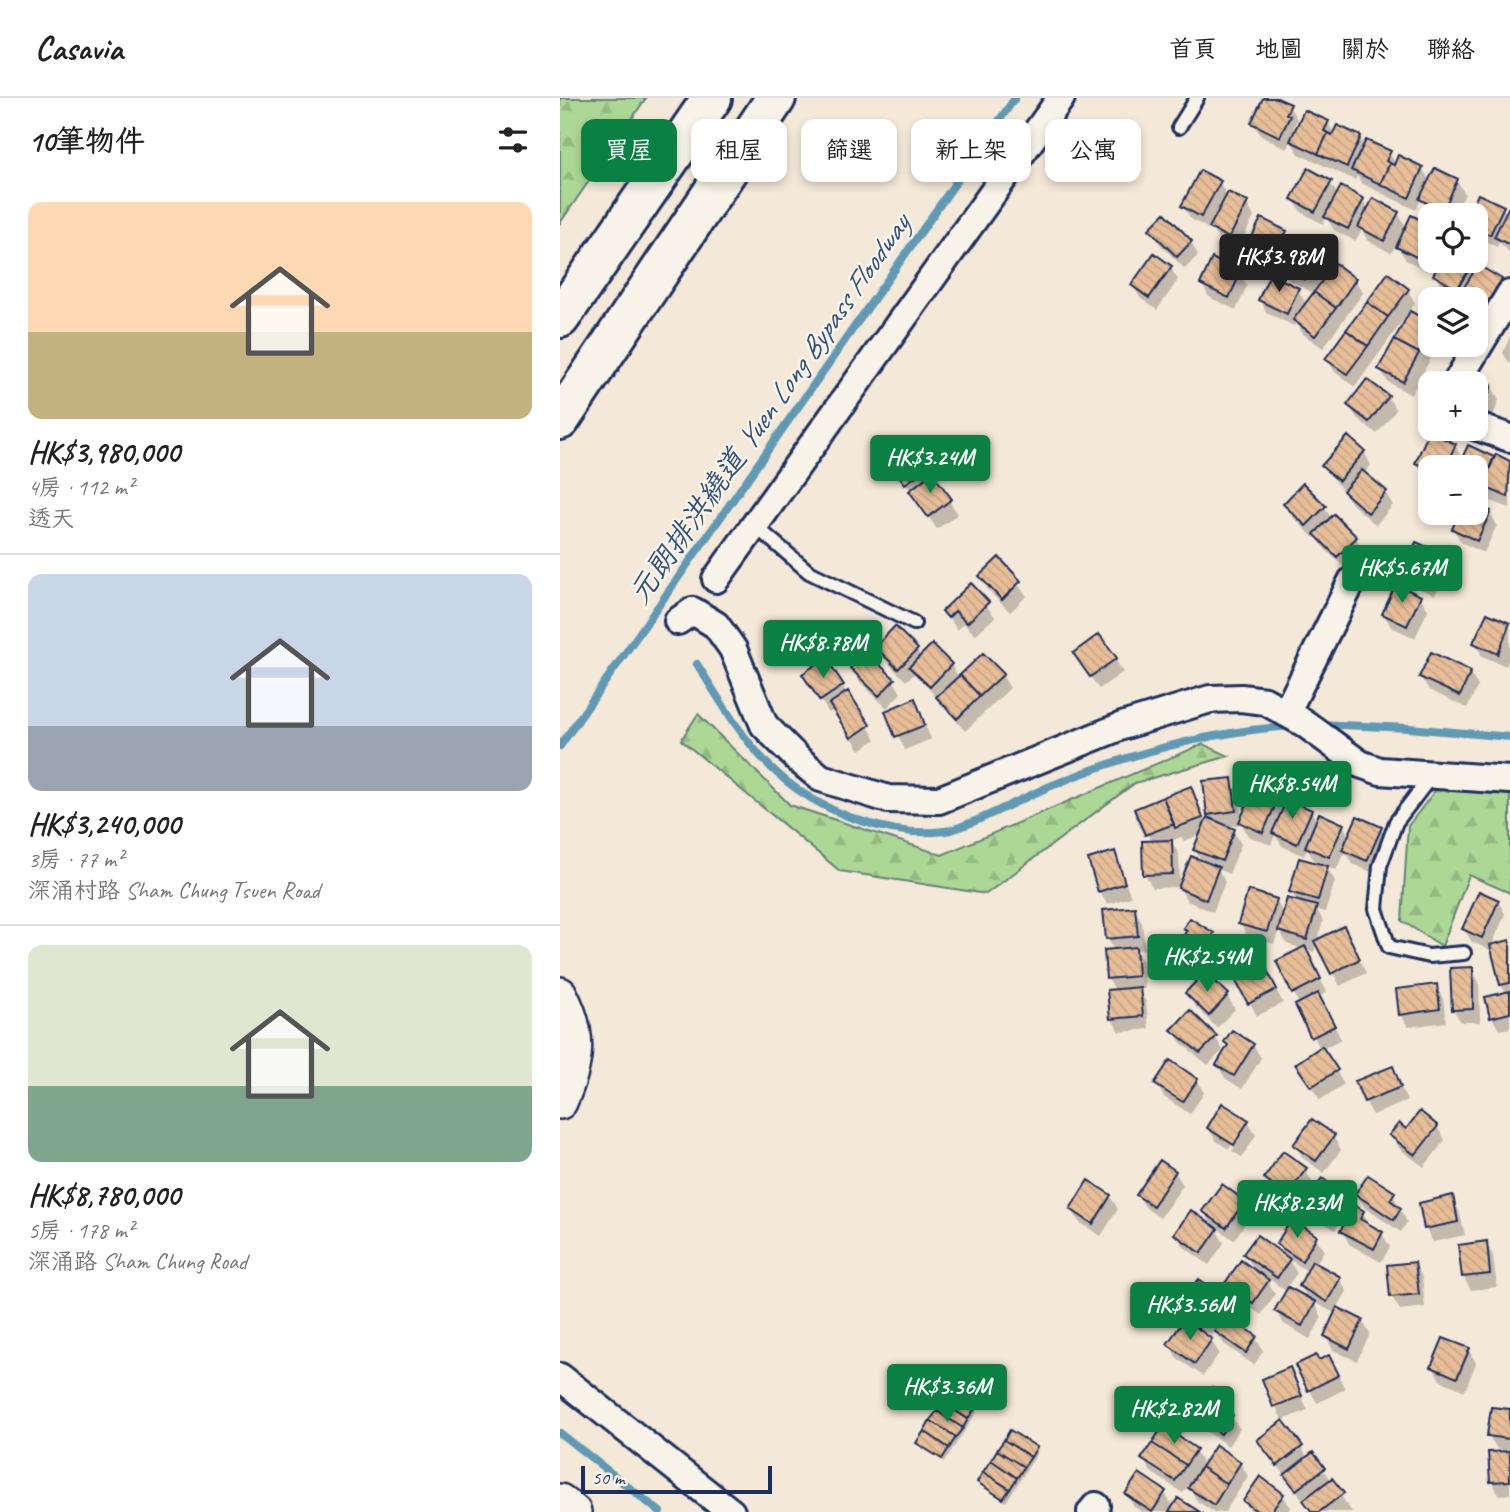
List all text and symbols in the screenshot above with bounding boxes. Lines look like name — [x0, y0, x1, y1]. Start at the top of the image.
text: Casavia — [35, 27, 123, 69]
text: 首頁 — [1169, 34, 1217, 64]
text: 地圖 — [1255, 34, 1303, 64]
text: 關於 — [1341, 34, 1389, 64]
text: 聯絡 — [1427, 34, 1475, 64]
chip: 買屋 — [581, 119, 677, 182]
chip: 租屋 — [691, 119, 787, 182]
chip: 篩選 — [801, 119, 897, 182]
chip: 新上架 — [911, 119, 1031, 182]
chip: 公寓 — [1045, 119, 1141, 182]
icon: filters — [494, 121, 532, 159]
text: 10筆物件 — [28, 122, 145, 160]
map controls — [1418, 203, 1488, 525]
button: locate — [1418, 203, 1488, 273]
water label: 元朗排洪繞道 Yuen Long Bypass Floodway — [620, 204, 921, 610]
pin: HK$3.98M — [1207, 234, 1351, 294]
text: HK$3.98M — [1235, 242, 1323, 271]
icon: home — [217, 248, 343, 374]
button: layers — [1418, 287, 1488, 357]
button: + — [1418, 371, 1488, 441]
text: HK$3,980,000 — [28, 433, 180, 471]
pin: HK$3.24M — [858, 436, 1002, 495]
text: HK$3.24M — [886, 443, 974, 472]
button: − — [1418, 455, 1488, 525]
text: 4房 · 112 m² — [28, 473, 134, 502]
text: 透天 — [28, 504, 74, 533]
pin: HK$5.67M — [1330, 546, 1474, 605]
text: HK$5.67M — [1358, 553, 1446, 582]
icon: home — [217, 620, 343, 746]
pin: HK$8.78M — [751, 620, 895, 680]
text: HK$8.78M — [779, 628, 867, 657]
pin: HK$8.54M — [1220, 762, 1364, 821]
text: HK$8.54M — [1248, 769, 1336, 798]
text: HK$3,240,000 — [28, 805, 180, 843]
text: 3房 · 77 m² — [28, 845, 123, 874]
text: 深涌村路 Sham Chung Tsuen Road — [28, 876, 320, 905]
pin: HK$2.54M — [1135, 934, 1279, 994]
text: HK$2.54M — [1163, 942, 1251, 971]
icon: home — [217, 991, 343, 1117]
text: HK$8,780,000 — [28, 1176, 180, 1214]
pin: HK$8.23M — [1225, 1180, 1369, 1240]
text: HK$8.23M — [1253, 1188, 1341, 1217]
text: 5房 · 178 m² — [28, 1216, 134, 1245]
text: 深涌路 Sham Chung Road — [28, 1247, 247, 1276]
pin: HK$3.56M — [1118, 1282, 1262, 1342]
text: HK$3.56M — [1146, 1290, 1234, 1319]
pin: HK$3.36M — [875, 1364, 1019, 1424]
text: HK$3.36M — [903, 1372, 991, 1401]
pin: HK$2.82M — [1102, 1386, 1246, 1446]
text: HK$2.82M — [1130, 1394, 1218, 1423]
scale bar — [581, 1463, 772, 1495]
text: 50 m — [592, 1466, 624, 1490]

